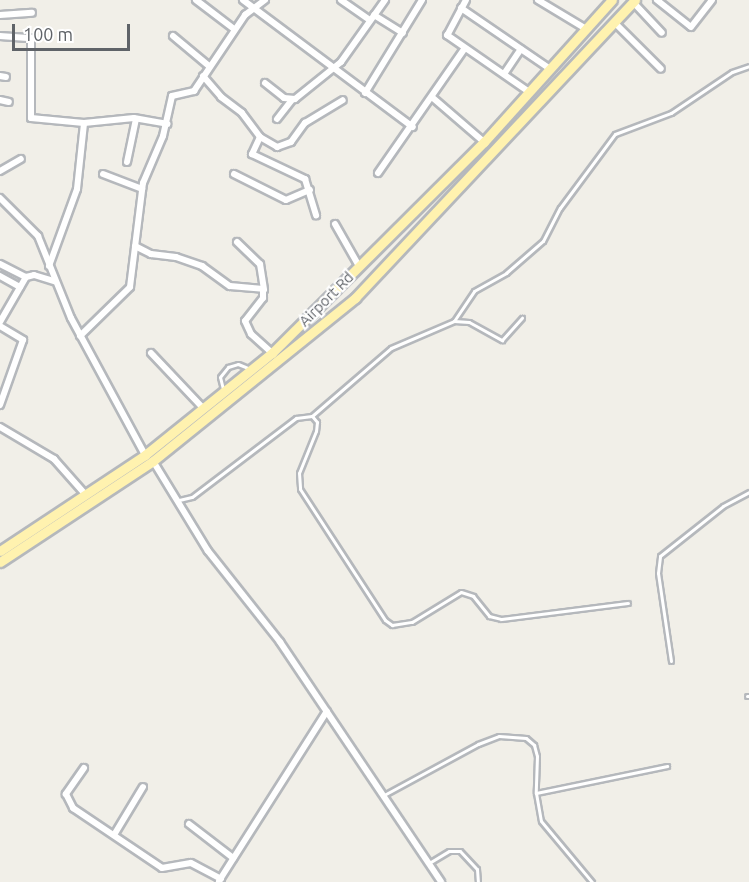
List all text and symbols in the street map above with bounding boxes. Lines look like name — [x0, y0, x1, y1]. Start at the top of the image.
scale bar — [15, 12, 134, 50]
text: 100 m — [23, 24, 73, 44]
street label: Airport Rd — [295, 268, 357, 330]

